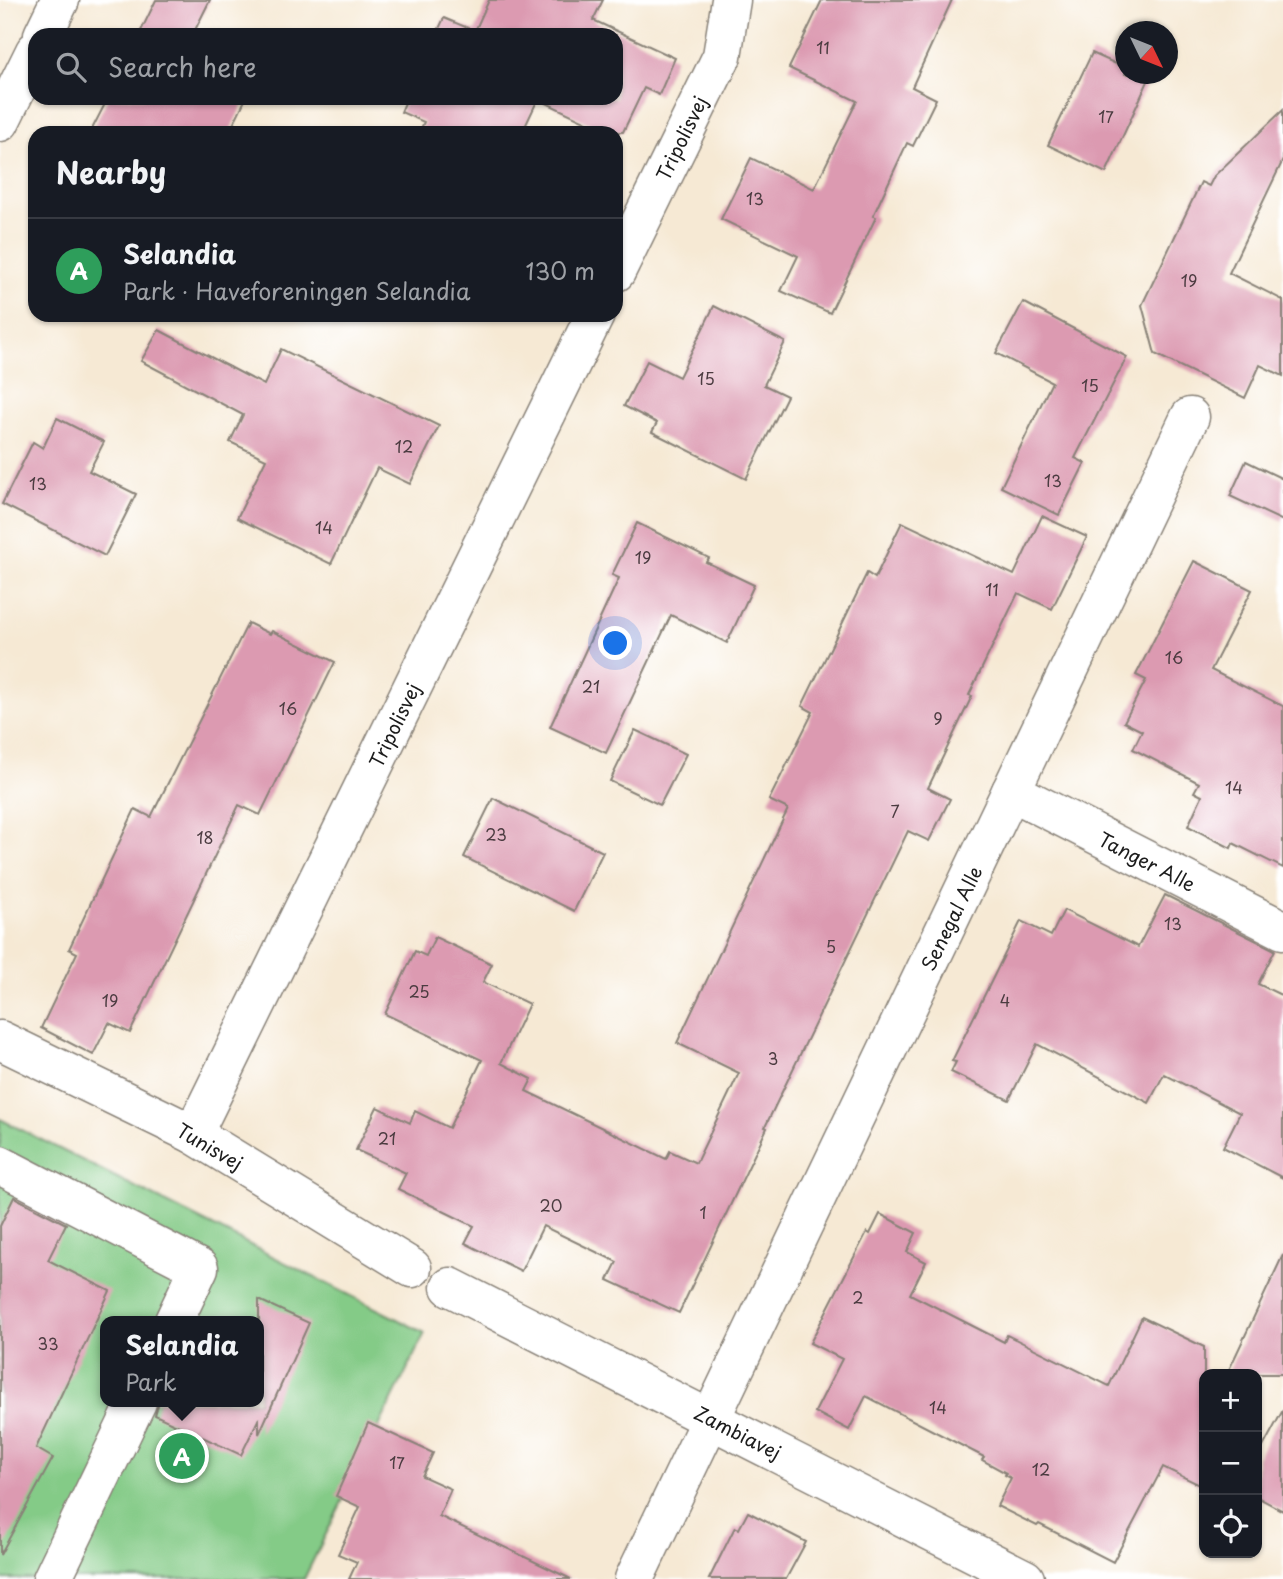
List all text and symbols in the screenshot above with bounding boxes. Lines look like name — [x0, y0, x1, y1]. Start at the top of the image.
north arrow — [1115, 21, 1178, 84]
search box — [28, 28, 623, 105]
house number: 11 — [816, 35, 830, 59]
text: Search here — [108, 47, 257, 86]
icon: search — [52, 48, 90, 86]
street label: Tripolisvej — [649, 91, 713, 185]
house number: 17 — [1098, 104, 1114, 128]
text: Nearby — [56, 149, 166, 194]
house number: 13 — [746, 186, 764, 210]
text: Selandia — [123, 234, 236, 273]
text: A — [70, 253, 88, 288]
text: 130 m — [525, 253, 595, 288]
house number: 19 — [1181, 268, 1197, 292]
text: Park · Haveforeningen Selandia — [123, 273, 470, 308]
house number: 15 — [697, 366, 715, 390]
house number: 15 — [1081, 373, 1099, 397]
house number: 12 — [395, 434, 413, 458]
house number: 13 — [1044, 468, 1062, 492]
house number: 13 — [29, 471, 47, 495]
house number: 14 — [315, 515, 333, 539]
house number: 19 — [635, 545, 651, 569]
house number: 11 — [985, 577, 999, 601]
your location — [598, 626, 632, 660]
house number: 16 — [1165, 645, 1183, 669]
house number: 21 — [582, 674, 600, 698]
street label: Tripolisvej — [362, 678, 426, 772]
house number: 16 — [279, 696, 297, 720]
house number: 9 — [933, 706, 943, 730]
house number: 14 — [1225, 775, 1243, 799]
house number: 7 — [890, 799, 900, 823]
house number: 23 — [485, 822, 507, 846]
house number: 18 — [196, 825, 214, 849]
street label: Tanger Alle — [1094, 825, 1200, 897]
street label: Senegal Alle — [913, 861, 989, 975]
house number: 13 — [1164, 911, 1182, 935]
house number: 5 — [826, 934, 836, 958]
house number: 25 — [408, 979, 430, 1003]
house number: 19 — [102, 988, 118, 1012]
house number: 4 — [1000, 988, 1010, 1012]
house number: 3 — [768, 1046, 778, 1070]
street label: Tunisvej — [171, 1116, 249, 1176]
house number: 21 — [378, 1126, 396, 1150]
house number: 20 — [540, 1193, 562, 1217]
house number: 1 — [699, 1200, 707, 1224]
house number: 2 — [852, 1285, 864, 1309]
popup — [100, 1316, 264, 1407]
text: Selandia — [125, 1325, 239, 1364]
house number: 33 — [37, 1331, 59, 1355]
text: Park — [125, 1364, 177, 1399]
map controls — [1199, 1369, 1262, 1558]
button: + — [1199, 1369, 1262, 1432]
house number: 14 — [929, 1395, 947, 1419]
street label: Zambiavej — [690, 1398, 786, 1466]
pin: A — [159, 1430, 205, 1482]
button: − — [1199, 1432, 1262, 1495]
house number: 17 — [389, 1450, 405, 1474]
house number: 12 — [1032, 1457, 1050, 1481]
button: locate — [1199, 1495, 1262, 1558]

